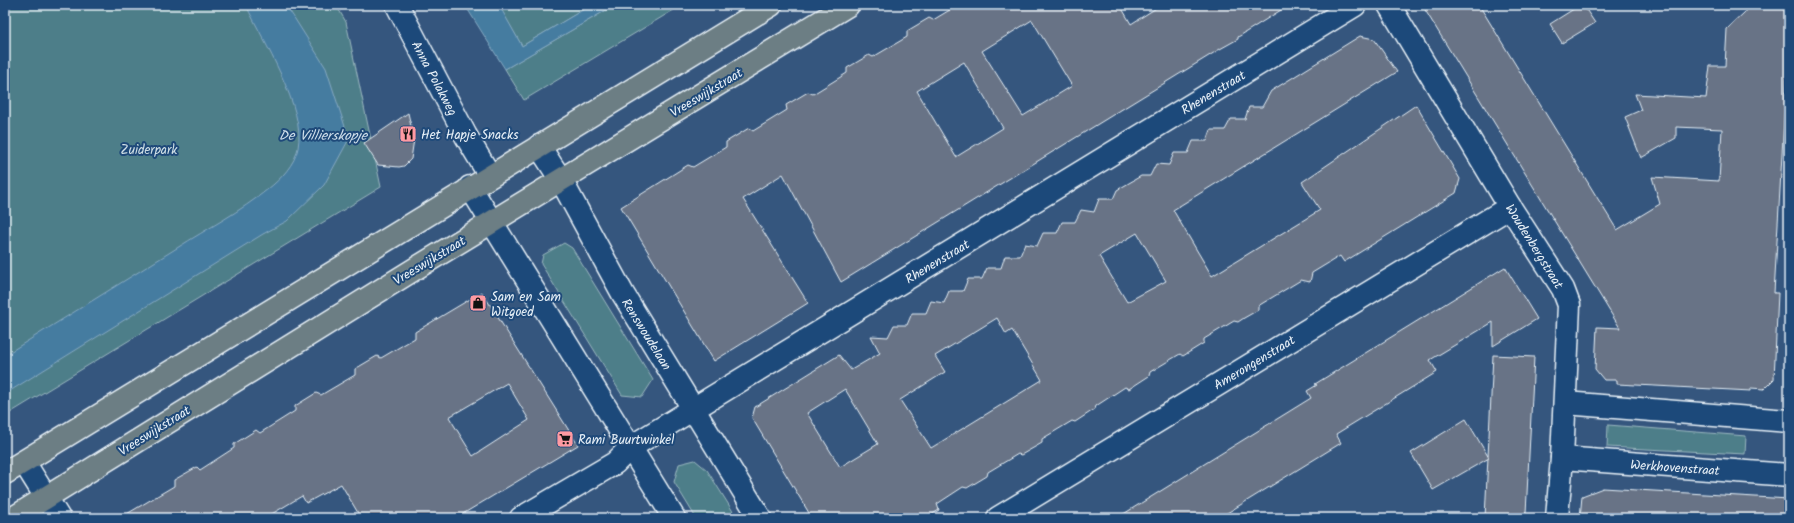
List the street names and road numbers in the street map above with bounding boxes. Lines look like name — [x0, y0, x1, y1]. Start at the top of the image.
street label: Anna Polakweg — [405, 37, 462, 120]
street label: Vreeswijkstraat — [666, 63, 748, 123]
street label: Rhenenstraat — [1177, 65, 1251, 121]
street label: Woudenbergstraat — [1499, 200, 1569, 294]
street label: Vreeswijkstraat — [389, 231, 471, 291]
street label: Rhenenstraat — [901, 234, 975, 290]
street label: Renswoudelaan — [615, 295, 676, 375]
street label: Amerongenstraat — [1210, 330, 1301, 396]
street label: Vreeswijkstraat — [115, 400, 196, 462]
street label: Werkhovenstraat — [1629, 455, 1721, 482]

